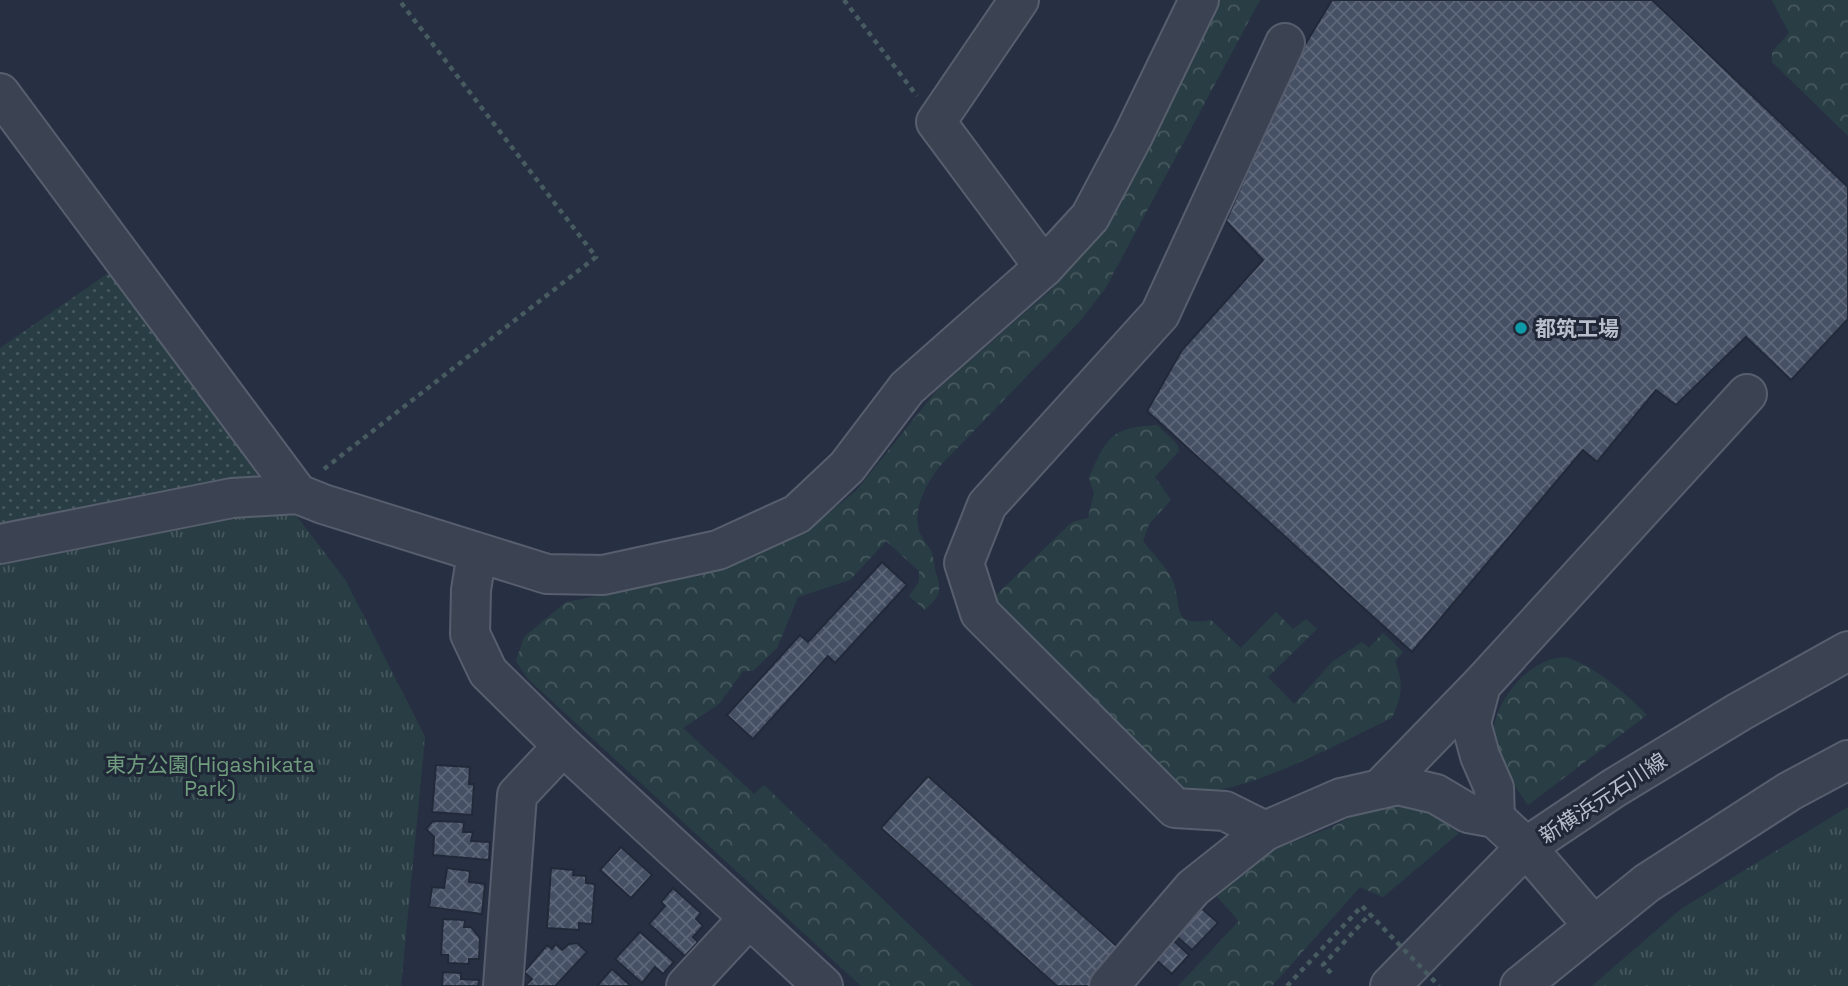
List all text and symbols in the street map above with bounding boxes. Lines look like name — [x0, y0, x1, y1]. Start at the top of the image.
place label: 都筑工場 — [1535, 315, 1619, 342]
marker: 都筑工場 — [1513, 320, 1529, 336]
street label: 新横浜元石川線 — [1534, 747, 1672, 849]
park label: 東方公園(Higashikata Park) — [105, 751, 315, 802]

